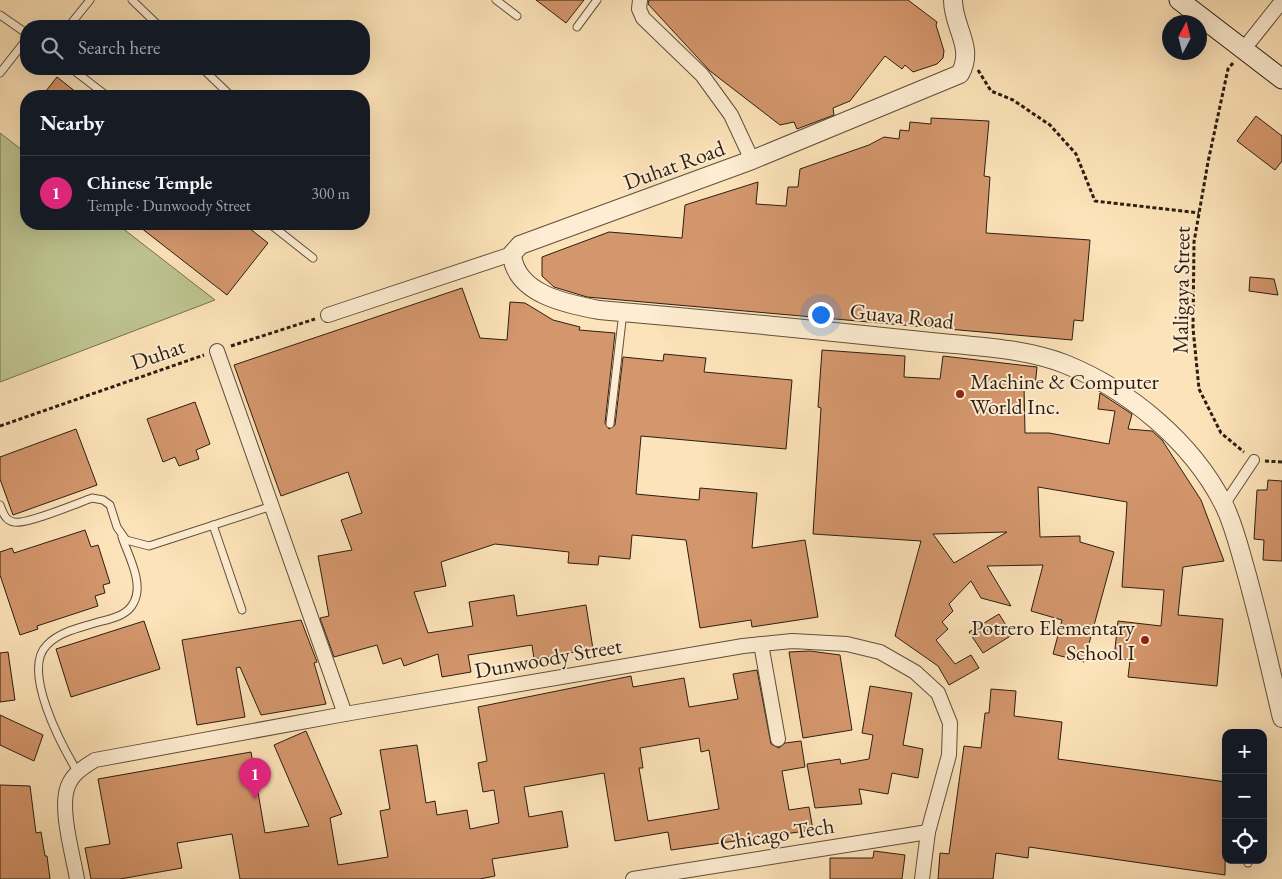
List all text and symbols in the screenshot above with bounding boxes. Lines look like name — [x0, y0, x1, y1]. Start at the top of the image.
north arrow — [1162, 15, 1207, 60]
search box — [20, 20, 370, 75]
icon: search — [38, 34, 66, 62]
text: Search here — [78, 35, 160, 60]
text: Nearby — [40, 109, 104, 136]
street label: Duhat Road — [619, 133, 729, 197]
text: Chinese Temple — [87, 170, 212, 195]
text: 1 — [52, 183, 60, 204]
text: 300 m — [311, 183, 350, 204]
text: Temple · Dunwoody Street — [87, 195, 251, 216]
street label: Maligaya Street — [1165, 226, 1197, 354]
street label: Guava Road — [849, 296, 956, 336]
your location — [808, 302, 834, 328]
street label: Duhat — [127, 331, 189, 377]
place label: Machine & Computer World Inc. — [970, 367, 1160, 421]
marker: Machine & Computer World Inc. — [954, 388, 966, 400]
place label: Potrero Elementary School I — [971, 613, 1136, 667]
street label: Dunwoody Street — [472, 631, 624, 685]
marker: Potrero Elementary School I — [1139, 634, 1151, 646]
map controls — [1222, 729, 1267, 864]
button: + — [1222, 729, 1267, 774]
pin: 1 — [239, 758, 271, 799]
button: − — [1222, 774, 1267, 819]
street label: Chicago Tech — [718, 811, 836, 857]
button: locate — [1222, 819, 1267, 864]

